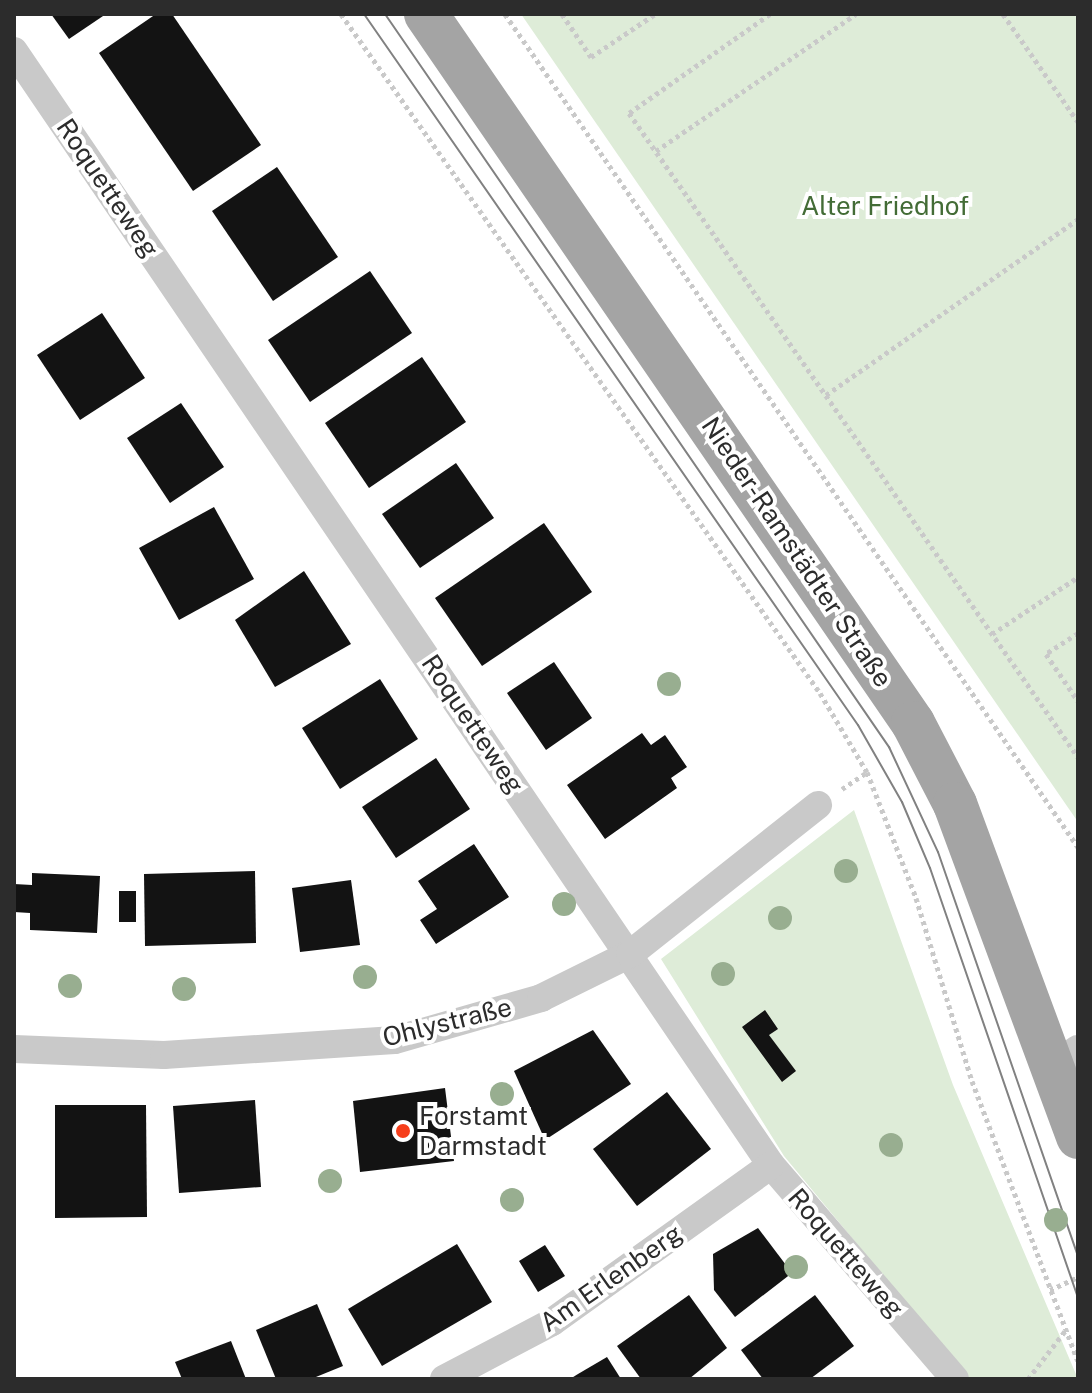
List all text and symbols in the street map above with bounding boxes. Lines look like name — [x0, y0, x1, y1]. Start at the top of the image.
street label: Roquetteweg — [50, 113, 166, 263]
park label: Alter Friedhof — [801, 190, 969, 222]
street label: Nieder-Ramstädter Straße — [695, 411, 899, 693]
street label: Roquetteweg — [415, 649, 531, 799]
street label: Ohlystraße — [379, 991, 515, 1053]
place label: Forstamt Darmstadt — [419, 1100, 547, 1162]
marker: Forstamt Darmstadt — [394, 1122, 412, 1140]
street label: Roquetteweg — [782, 1182, 910, 1324]
street label: Am Erlenberg — [534, 1218, 688, 1338]

